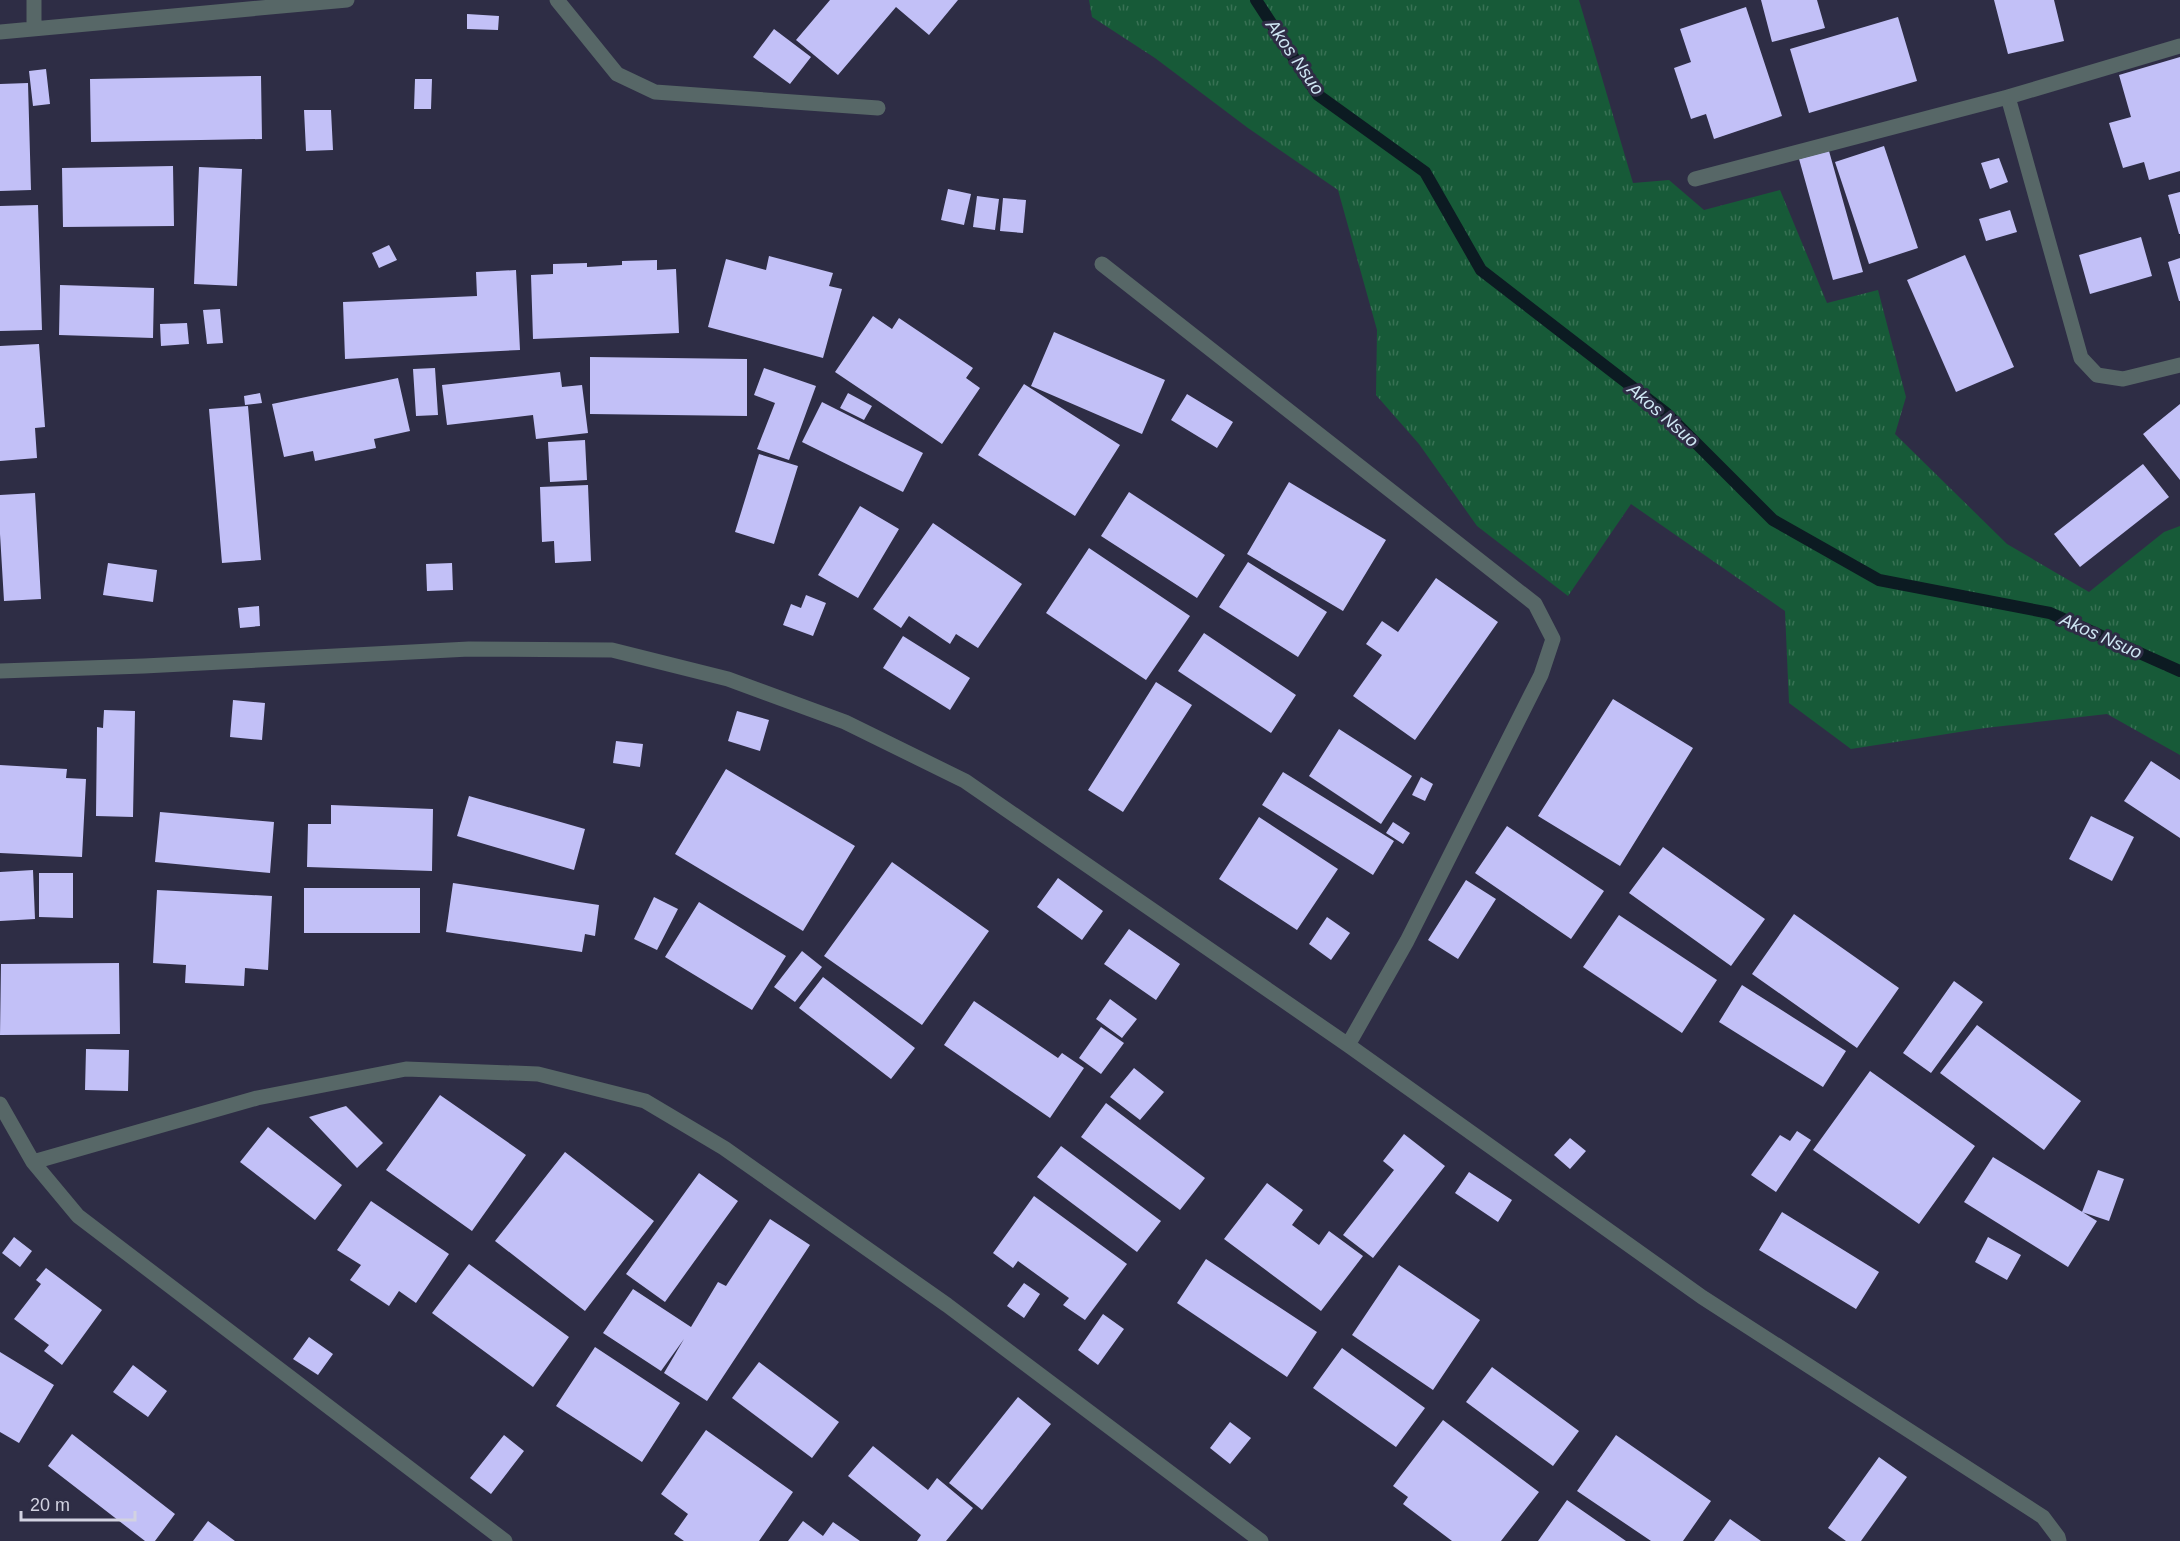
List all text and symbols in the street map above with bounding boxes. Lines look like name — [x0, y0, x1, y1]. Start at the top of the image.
water label: Akos Nsuo — [1261, 15, 1328, 98]
water label: Akos Nsuo — [1623, 378, 1702, 451]
water label: Akos Nsuo — [2056, 609, 2145, 663]
scale bar — [21, 1484, 135, 1522]
text: 20 m — [30, 1495, 70, 1515]

